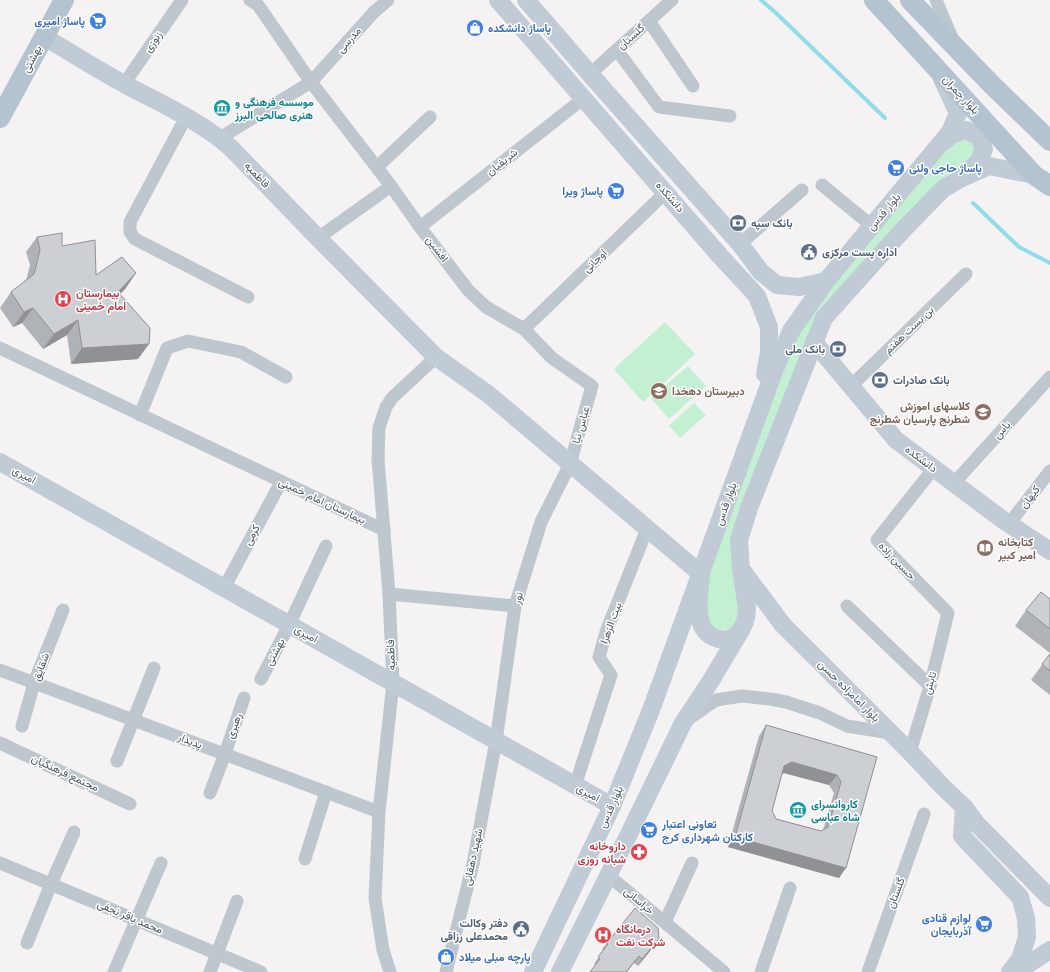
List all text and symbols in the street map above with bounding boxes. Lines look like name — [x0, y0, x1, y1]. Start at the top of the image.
supermarket icon: پاساژ امیری — [88, 11, 108, 31]
place label: پاساژ امیری — [34, 15, 85, 29]
shop icon: پاساژ دانشکده — [465, 18, 485, 38]
street label: گلستان — [615, 21, 647, 53]
place label: پاساژ دانشکده — [488, 22, 551, 36]
street label: مدرسی — [334, 24, 364, 56]
street label: زنوزی — [141, 29, 165, 55]
street label: بهشتی — [19, 43, 45, 75]
street label: بلوار چمران — [939, 73, 982, 118]
place label: موسسه فرهنگی و هنری صالحی البرز — [234, 96, 314, 122]
museum icon: موسسه فرهنگی و هنری صالحی البرز — [212, 98, 232, 118]
street label: شریفیان — [484, 146, 520, 178]
supermarket icon: پاساژ حاجی ولئی — [886, 158, 906, 178]
street label: فاطمیه — [242, 159, 272, 191]
place label: پاساژ حاجی ولئی — [909, 162, 982, 176]
street label: دانشکده — [653, 179, 687, 215]
supermarket icon: پاساژ ویرا — [606, 181, 626, 201]
place label: پاساژ ویرا — [562, 185, 603, 199]
street label: بلوار قدس — [865, 191, 903, 233]
bank icon: بانک سپه — [728, 213, 748, 233]
place label: بانک سپه — [751, 217, 793, 231]
street label: افشین — [423, 233, 451, 265]
public building icon: اداره پست مرکزی — [799, 242, 819, 262]
place label: اداره پست مرکزی — [822, 246, 897, 260]
street label: اوجانی — [580, 247, 610, 275]
place label: بیمارستان امام خمینی — [76, 287, 126, 314]
hospital icon: بیمارستان امام خمینی — [53, 289, 73, 309]
street label: بن بست هفتم — [882, 303, 937, 358]
bank icon: بانک ملی — [828, 339, 848, 359]
place label: بانک ملی — [785, 343, 825, 356]
bank icon: بانک صادرات — [870, 370, 890, 390]
place label: بانک صادرات — [893, 374, 950, 387]
school or university icon: دبیرستان دهخدا — [649, 381, 669, 401]
place label: دبیرستان دهخدا — [672, 385, 745, 398]
place label: کلاسهای اموزش شطرنج پارسیان شطرنج — [870, 400, 970, 427]
school or university icon: کلاسهای اموزش شطرنج پارسیان شطرنج — [973, 402, 993, 422]
street label: عباس نیا — [569, 405, 593, 445]
street label: یاس — [991, 418, 1013, 442]
street label: دانشکده — [902, 443, 940, 475]
street label: امیری — [10, 463, 38, 487]
street label: بیمارستان امام خمینی — [276, 475, 368, 528]
street label: بلوار قدس — [712, 481, 740, 527]
street label: کیهان — [1017, 483, 1043, 511]
street label: کرمی — [241, 522, 263, 548]
place label: کتابخانه امیر کبیر — [997, 536, 1036, 562]
library icon: کتابخانه امیر کبیر — [975, 538, 995, 558]
street label: حسین زاده — [876, 539, 918, 583]
street label: نور — [510, 591, 526, 606]
street label: بیت الزهرا — [598, 601, 624, 645]
street label: امیری — [292, 622, 320, 646]
street label: بهشتی — [262, 636, 288, 668]
street label: فاطمیه — [384, 639, 398, 671]
street label: شقایق — [30, 651, 52, 683]
street label: بلوار امامزاده حسن — [815, 657, 883, 725]
street label: تابش — [921, 670, 939, 696]
street label: رهبری — [224, 711, 245, 741]
street label: پدیدار — [175, 730, 204, 752]
street label: مجتمع فرهنگیان — [29, 752, 101, 795]
street label: امیری — [574, 781, 602, 805]
street label: بلوار قدس — [596, 784, 626, 830]
place label: کاروانسرای شاه عباسی — [811, 798, 860, 824]
museum icon: کاروانسرای شاه عباسی — [788, 800, 808, 820]
place label: تعاونی اعتبار کارکنان شهرداری کرج — [661, 818, 753, 845]
supermarket icon: تعاونی اعتبار کارکنان شهرداری کرج — [639, 820, 659, 840]
street label: شهید دهقانی — [461, 827, 485, 887]
place label: داروخانه شبانه روزی — [578, 840, 627, 866]
pharmacy icon: داروخانه شبانه روزی — [629, 842, 649, 862]
street label: گلستان — [884, 876, 908, 910]
street label: خراسانی — [621, 885, 657, 917]
street label: محمد باقر نجفی — [95, 897, 165, 937]
place label: لوازم قنادی آذربایجان — [922, 912, 972, 938]
supermarket icon: لوازم قنادی آذربایجان — [974, 914, 994, 934]
place label: دفتر وکالت محمدعلی رزاقی — [441, 917, 509, 943]
public building icon: دفتر وکالت محمدعلی رزاقی — [511, 919, 531, 939]
place label: درمانگاه شرکت نفت — [616, 923, 666, 949]
hospital icon: درمانگاه شرکت نفت — [593, 925, 613, 945]
shop icon: پارچه مبلی میلاد — [436, 947, 456, 967]
place label: پارچه مبلی میلاد — [459, 951, 531, 965]

